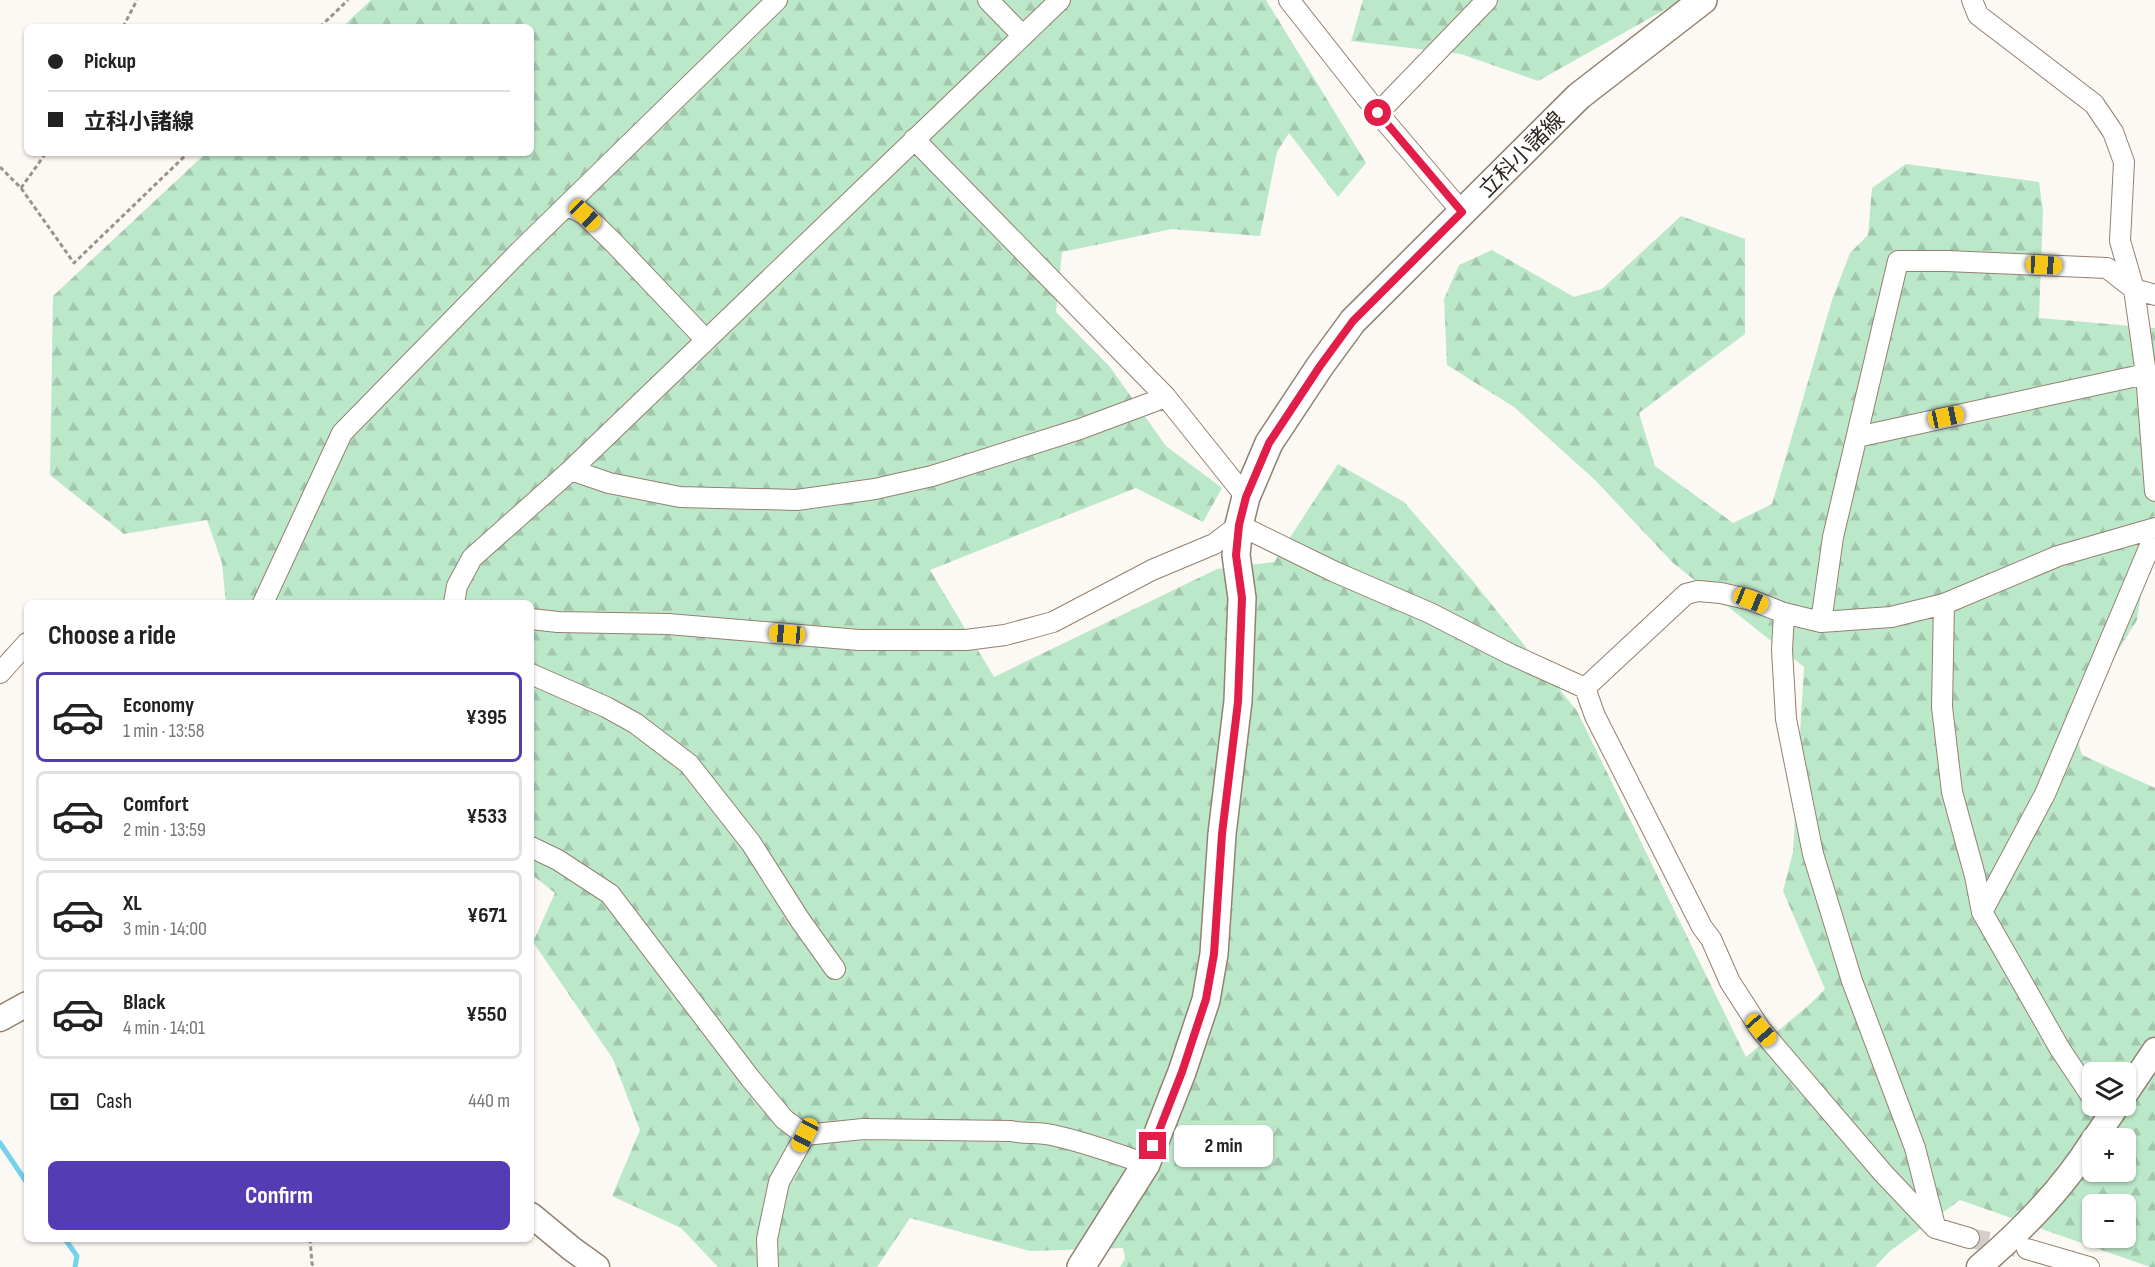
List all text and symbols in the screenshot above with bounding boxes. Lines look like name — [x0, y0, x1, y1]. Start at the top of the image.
text: Pickup — [84, 48, 136, 75]
route start — [1364, 99, 1391, 126]
street label: 立科小諸線 — [1474, 107, 1571, 204]
text: 立科小諸線 — [84, 109, 194, 136]
car — [566, 196, 604, 234]
car — [2026, 255, 2062, 275]
car — [1927, 404, 1965, 430]
car — [1731, 585, 1771, 615]
text: Choose a ride — [48, 620, 176, 652]
car — [768, 623, 806, 645]
icon: car — [51, 690, 105, 744]
text: Economy — [123, 692, 194, 719]
text: ¥395 — [466, 704, 507, 731]
text: 1 min · 13:58 — [123, 719, 205, 743]
icon: car — [51, 789, 105, 843]
text: Comfort — [123, 791, 189, 818]
text: ¥533 — [466, 803, 507, 830]
text: 2 min · 13:59 — [123, 818, 206, 842]
icon: car — [51, 888, 105, 942]
text: XL — [123, 890, 142, 917]
text: ¥671 — [467, 902, 507, 929]
text: 3 min · 14:00 — [123, 917, 207, 941]
icon: car — [51, 987, 105, 1041]
text: Black — [123, 989, 165, 1016]
text: ¥550 — [466, 1001, 507, 1028]
car — [1742, 1011, 1780, 1049]
text: 4 min · 14:01 — [123, 1016, 205, 1040]
map controls — [2082, 1062, 2136, 1248]
button: layers — [2082, 1062, 2136, 1116]
icon: cash — [48, 1085, 81, 1118]
text: Cash — [96, 1088, 132, 1115]
text: 440 m — [468, 1089, 510, 1113]
car — [789, 1115, 821, 1155]
callout: 2 min — [1174, 1125, 1273, 1167]
button: + — [2082, 1128, 2136, 1182]
route end — [1139, 1132, 1166, 1159]
text: 2 min — [1204, 1134, 1243, 1158]
button: Confirm — [48, 1161, 510, 1230]
button: − — [2082, 1194, 2136, 1248]

